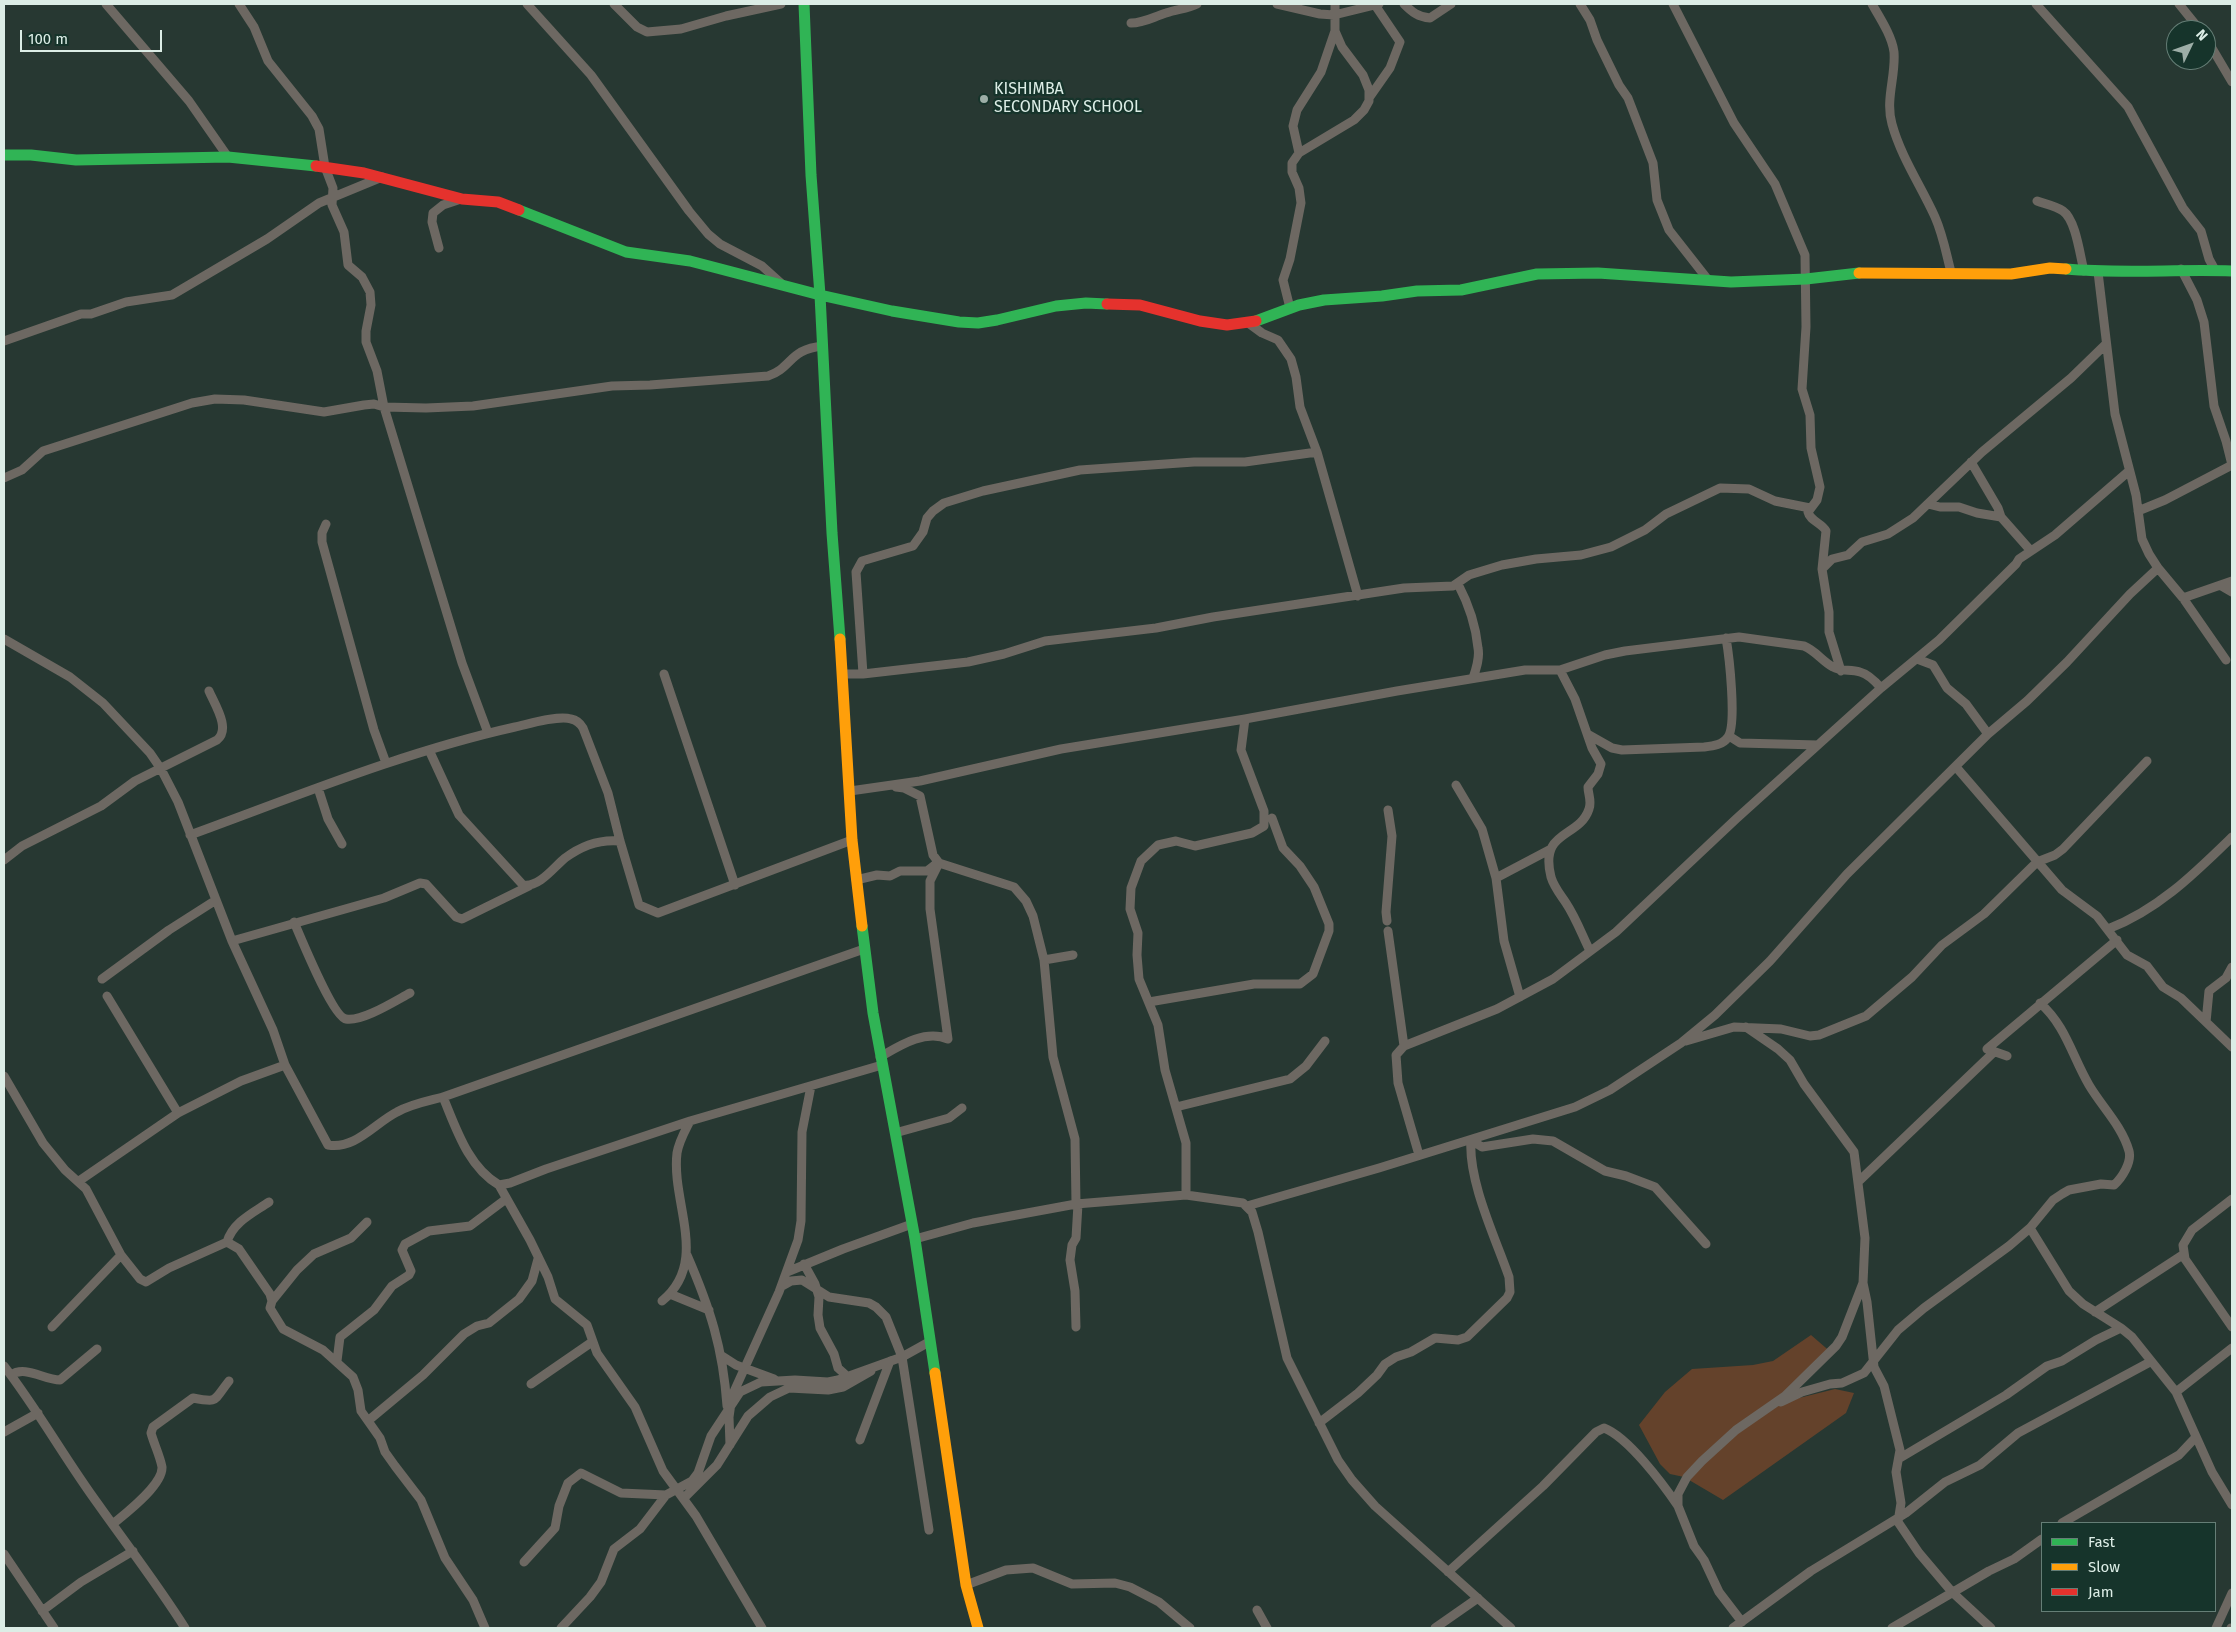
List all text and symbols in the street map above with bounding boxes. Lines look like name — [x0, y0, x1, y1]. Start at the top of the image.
scale bar — [22, 20, 165, 52]
north arrow — [2166, 20, 2216, 70]
text: N — [2192, 26, 2211, 44]
text: 100 m — [28, 30, 68, 48]
place label: KISHIMBA SECONDARY SCHOOL — [994, 80, 1142, 118]
marker: KISHIMBA SECONDARY SCHOOL — [978, 93, 990, 105]
legend — [2041, 1522, 2216, 1612]
text: Fast — [2088, 1533, 2115, 1551]
text: Slow — [2088, 1558, 2120, 1576]
text: Jam — [2088, 1583, 2114, 1601]

